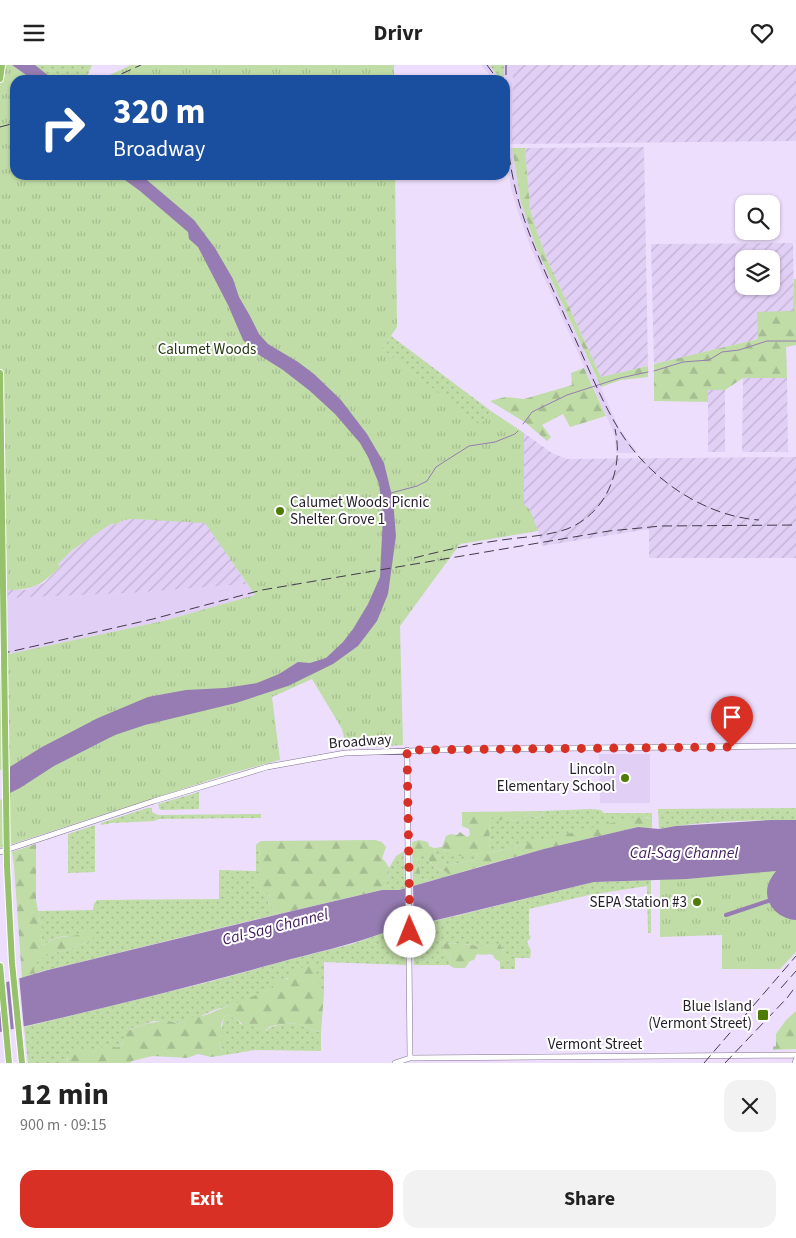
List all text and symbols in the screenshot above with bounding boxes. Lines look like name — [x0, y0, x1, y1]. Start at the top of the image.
text: Drivr — [373, 17, 423, 49]
icon: menu — [20, 19, 48, 47]
icon: heart — [748, 19, 776, 47]
text: 320 m — [113, 87, 205, 137]
icon: right — [30, 95, 95, 160]
text: Broadway — [113, 133, 205, 165]
map controls — [735, 195, 780, 295]
button: search — [735, 195, 780, 240]
button: layers — [735, 250, 780, 295]
park label: Calumet Woods — [158, 339, 256, 360]
place label: Calumet Woods Picnic Shelter Grove 1 — [290, 492, 429, 530]
marker: Calumet Woods Picnic Shelter Grove 1 — [274, 505, 286, 517]
pin — [711, 696, 753, 747]
icon: arrive — [718, 703, 746, 731]
street label: Broadway — [328, 729, 392, 754]
place label: Lincoln Elementary School — [497, 759, 615, 797]
marker: Lincoln Elementary School — [619, 772, 631, 784]
water label: Cal-Sag Channel — [630, 842, 738, 864]
place label: SEPA Station #3 — [589, 892, 687, 913]
marker: SEPA Station #3 — [691, 896, 703, 908]
water label: Cal-Sag Channel — [220, 903, 331, 951]
position arrow — [383, 905, 435, 957]
place label: Blue Island (Vermont Street) — [648, 996, 752, 1034]
marker: Blue Island (Vermont Street) — [756, 1008, 770, 1022]
street label: Vermont Street — [548, 1034, 642, 1055]
text: 12 min — [20, 1073, 109, 1116]
button: close — [724, 1080, 776, 1132]
text: 900 m · 09:15 — [20, 1114, 107, 1136]
button: Exit — [20, 1170, 393, 1228]
button: Share — [403, 1170, 776, 1228]

